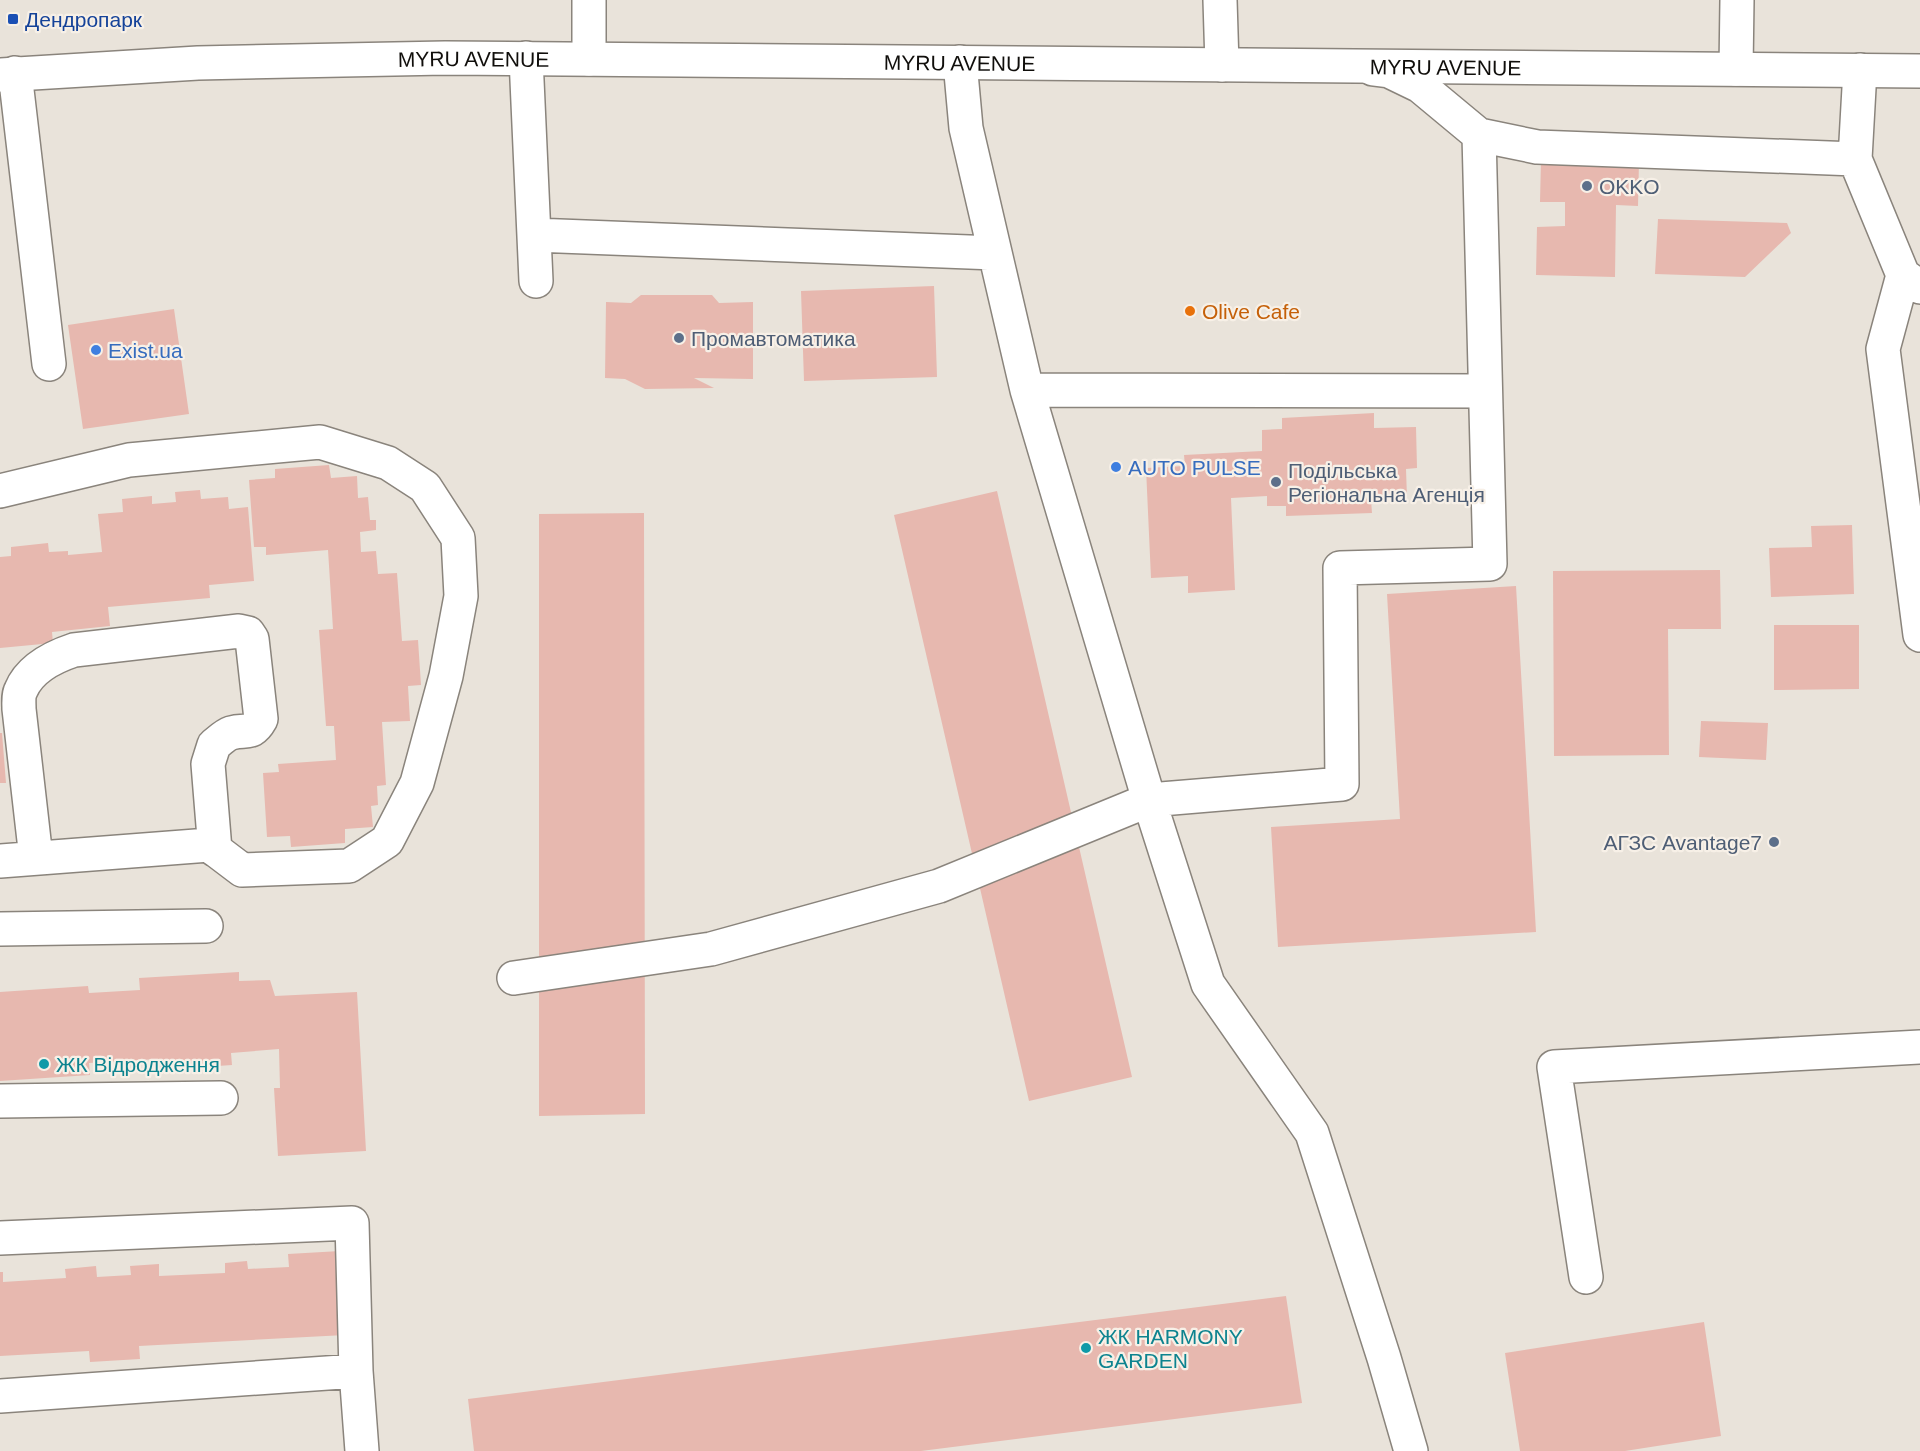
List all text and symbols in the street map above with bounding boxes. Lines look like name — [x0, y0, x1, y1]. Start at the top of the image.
place label: Дендропарк — [25, 8, 143, 31]
marker: Дендропарк — [6, 12, 20, 26]
street label: MYRU AVENUE — [398, 46, 549, 70]
street label: MYRU AVENUE — [884, 50, 1035, 75]
street label: MYRU AVENUE — [1370, 55, 1521, 79]
place label: OKKO — [1599, 175, 1660, 198]
marker: OKKO — [1580, 179, 1594, 193]
place label: Olive Cafe — [1202, 300, 1300, 323]
marker: Olive Cafe — [1183, 304, 1197, 318]
place label: Промавтоматика — [691, 327, 856, 350]
marker: Промавтоматика — [672, 331, 686, 345]
place label: Exist.ua — [108, 339, 183, 362]
marker: Exist.ua — [89, 343, 103, 357]
place label: AUTO PULSE — [1128, 456, 1261, 479]
place label: Подільська Регіональна Агенція — [1288, 459, 1485, 506]
marker: AUTO PULSE — [1109, 460, 1123, 474]
marker: Подільська Регіональна Агенція — [1269, 475, 1283, 489]
place label: АГЗС Avantage7 — [1604, 831, 1762, 854]
marker: АГЗС Avantage7 — [1767, 835, 1781, 849]
place label: ЖК Відродження — [56, 1053, 220, 1076]
marker: ЖК Відродження — [37, 1057, 51, 1071]
place label: ЖК HARMONY GARDEN — [1098, 1325, 1243, 1372]
marker: ЖК HARMONY GARDEN — [1079, 1341, 1093, 1355]

